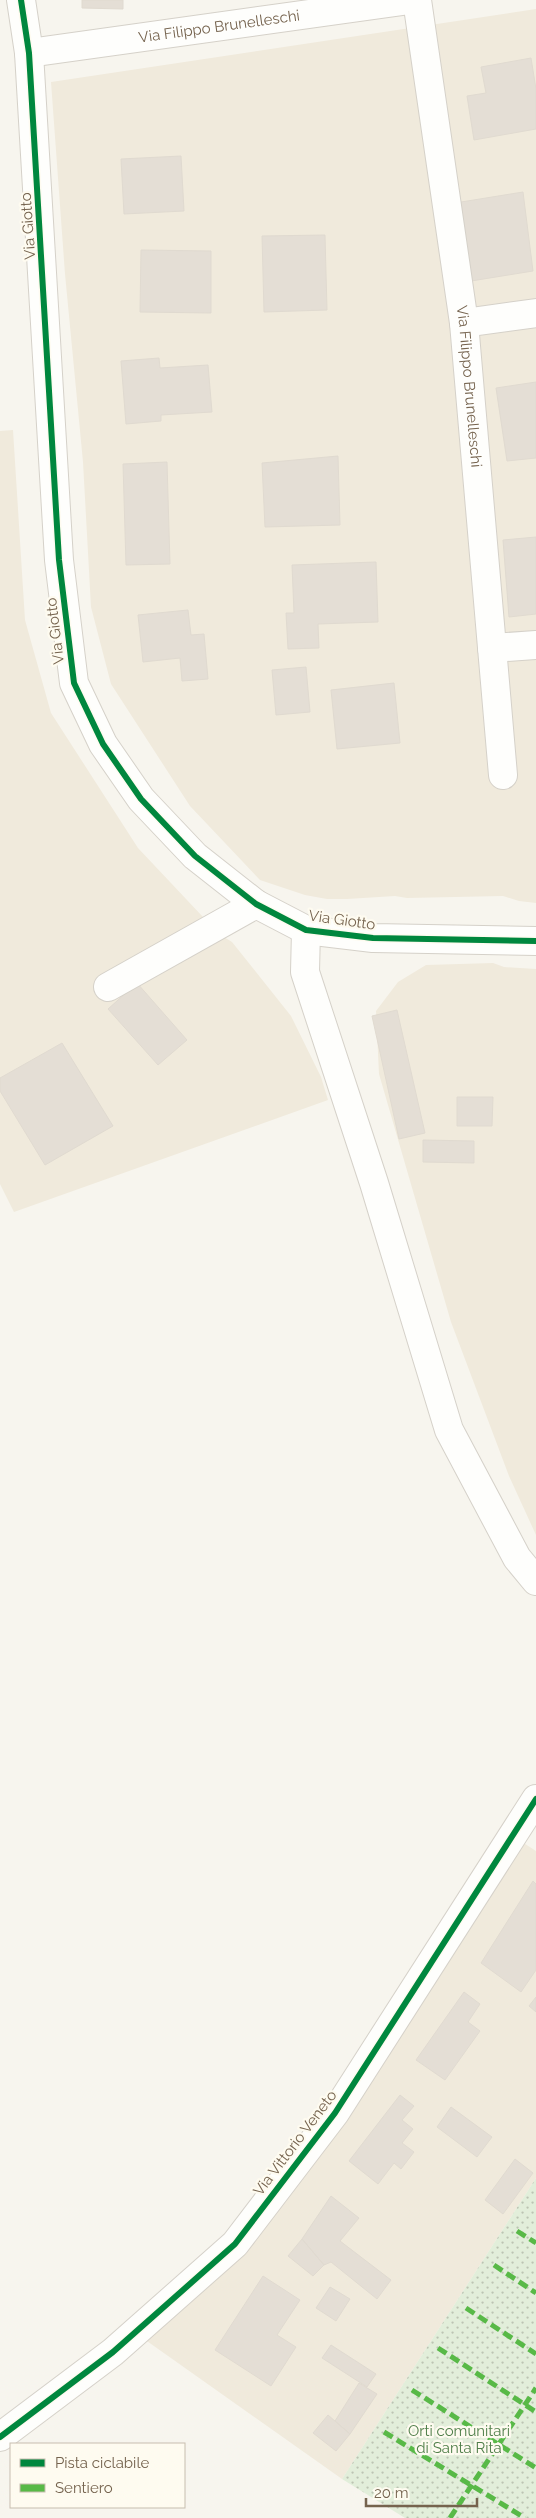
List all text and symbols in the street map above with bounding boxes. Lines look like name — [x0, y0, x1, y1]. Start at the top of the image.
street label: Via Filippo Brunelleschi — [137, 6, 301, 47]
street label: Via Giotto — [17, 192, 39, 260]
street label: Via Filippo Brunelleschi — [453, 304, 485, 468]
street label: Via Giotto — [42, 597, 68, 665]
street label: Via Giotto — [308, 906, 377, 934]
street label: Via Vittorio Veneto — [250, 2087, 341, 2199]
park label: Orti comunitari di Santa Rita — [408, 2422, 510, 2457]
legend — [10, 2443, 185, 2508]
text: Pista ciclabile — [55, 2454, 149, 2472]
scale bar — [366, 2476, 477, 2508]
text: Sentiero — [55, 2479, 113, 2497]
text: 20 m — [374, 2484, 409, 2502]

